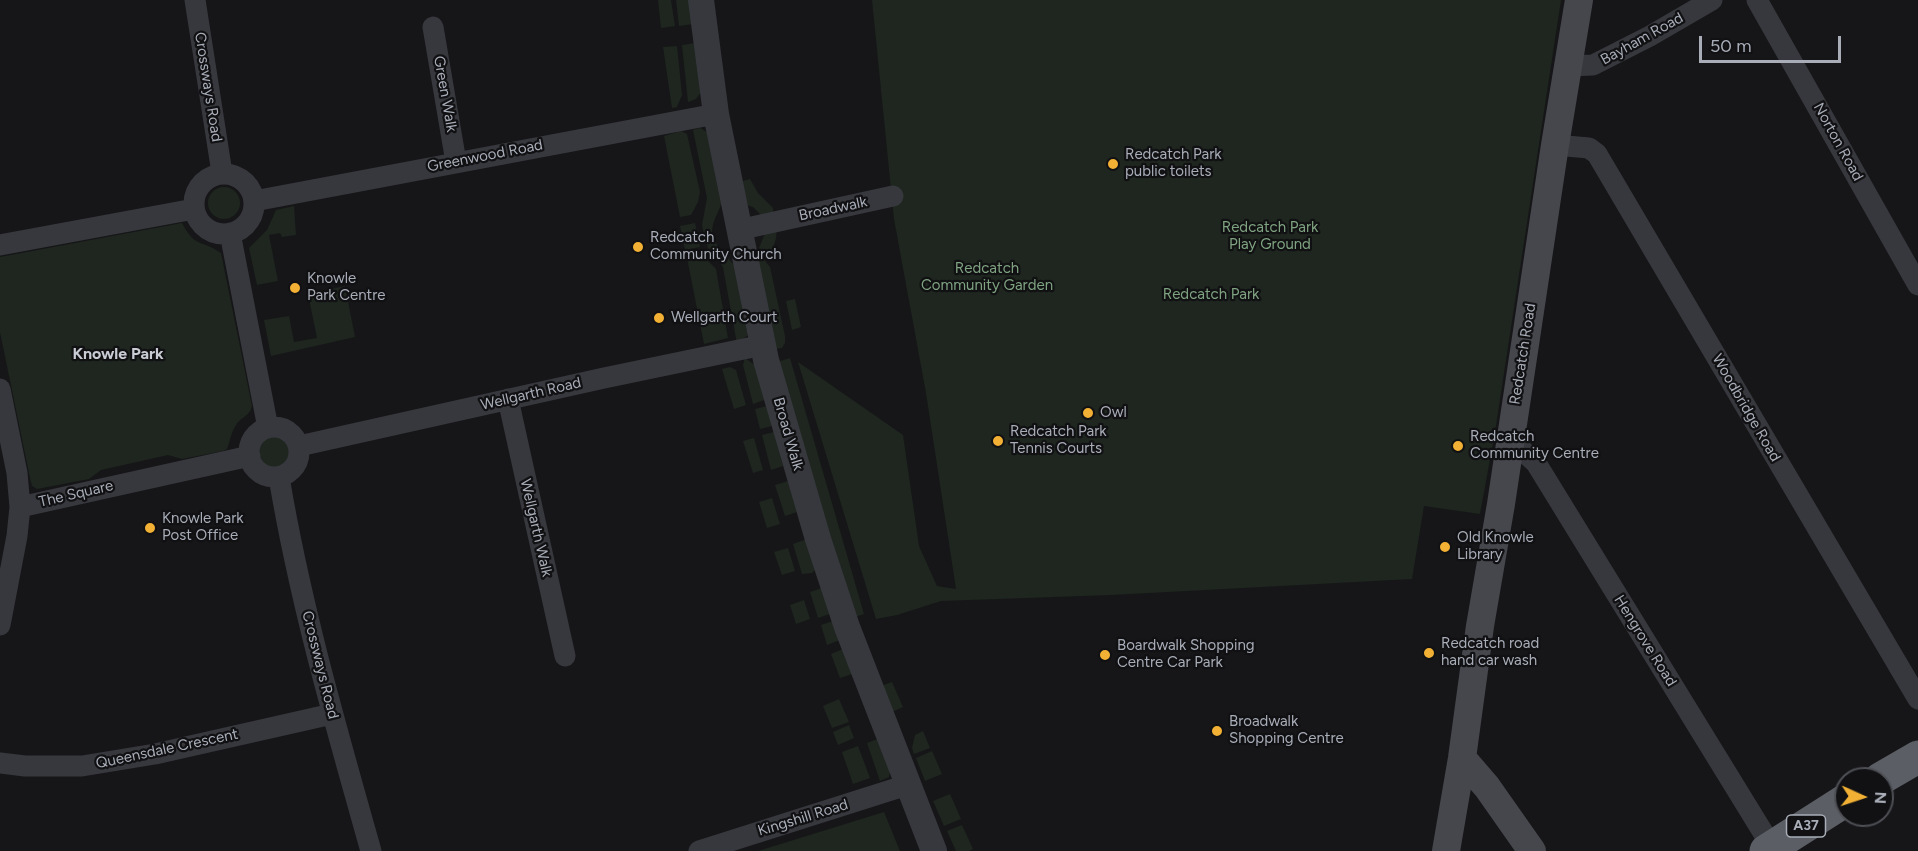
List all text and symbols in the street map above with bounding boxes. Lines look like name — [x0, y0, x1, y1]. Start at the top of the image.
street label: Bayham Road — [1598, 9, 1686, 69]
scale bar — [1702, 24, 1844, 62]
street label: Crossways Road — [190, 31, 226, 143]
text: 50 m — [1710, 35, 1752, 57]
street label: Green Walk — [429, 55, 461, 133]
street label: Norton Road — [1809, 100, 1867, 184]
street label: Greenwood Road — [426, 136, 544, 176]
place label: Redcatch Park public toilets — [1125, 146, 1221, 181]
marker: Redcatch Park public toilets — [1106, 157, 1120, 171]
street label: Broadwalk — [797, 193, 869, 225]
park label: Redcatch Park Play Ground — [1222, 219, 1318, 254]
place label: Redcatch Community Church — [650, 229, 782, 264]
marker: Redcatch Community Church — [631, 240, 645, 254]
park label: Redcatch Community Garden — [921, 260, 1053, 295]
place label: Knowle Park Centre — [307, 270, 386, 305]
marker: Knowle Park Centre — [288, 281, 302, 295]
park label: Redcatch Park — [1163, 286, 1259, 304]
street label: Redcatch Road — [1506, 302, 1540, 406]
place label: Wellgarth Court — [671, 309, 777, 327]
marker: Wellgarth Court — [652, 311, 666, 325]
district label: Knowle Park — [72, 344, 164, 364]
street label: Woodbridge Road — [1708, 351, 1784, 465]
street label: Wellgarth Road — [479, 374, 583, 414]
street label: Broad Walk — [769, 395, 807, 473]
place label: Owl — [1100, 404, 1127, 422]
marker: Owl — [1081, 406, 1095, 420]
place label: Redcatch Park Tennis Courts — [1010, 423, 1106, 458]
place label: Redcatch Community Centre — [1470, 428, 1599, 463]
marker: Redcatch Park Tennis Courts — [991, 434, 1005, 448]
marker: Redcatch Community Centre — [1451, 439, 1465, 453]
street label: The Square — [37, 477, 115, 511]
street label: Wellgarth Walk — [516, 477, 556, 579]
place label: Knowle Park Post Office — [162, 510, 243, 545]
marker: Knowle Park Post Office — [143, 521, 157, 535]
place label: Old Knowle Library — [1457, 529, 1534, 564]
marker: Old Knowle Library — [1438, 540, 1452, 554]
street label: Hengrove Road — [1610, 592, 1680, 690]
street label: Crossways Road — [298, 609, 342, 721]
place label: Redcatch road hand car wash — [1441, 635, 1539, 670]
place label: Boardwalk Shopping Centre Car Park — [1117, 637, 1255, 672]
marker: Redcatch road hand car wash — [1422, 646, 1436, 660]
marker: Boardwalk Shopping Centre Car Park — [1098, 648, 1112, 662]
place label: Broadwalk Shopping Centre — [1229, 713, 1344, 748]
marker: Broadwalk Shopping Centre — [1210, 724, 1224, 738]
street label: Queensdale Crescent — [94, 725, 240, 773]
north arrow — [1834, 767, 1894, 827]
text: N — [1871, 791, 1890, 805]
street label: Kingshill Road — [756, 796, 850, 840]
road number: A37 — [1786, 815, 1826, 837]

